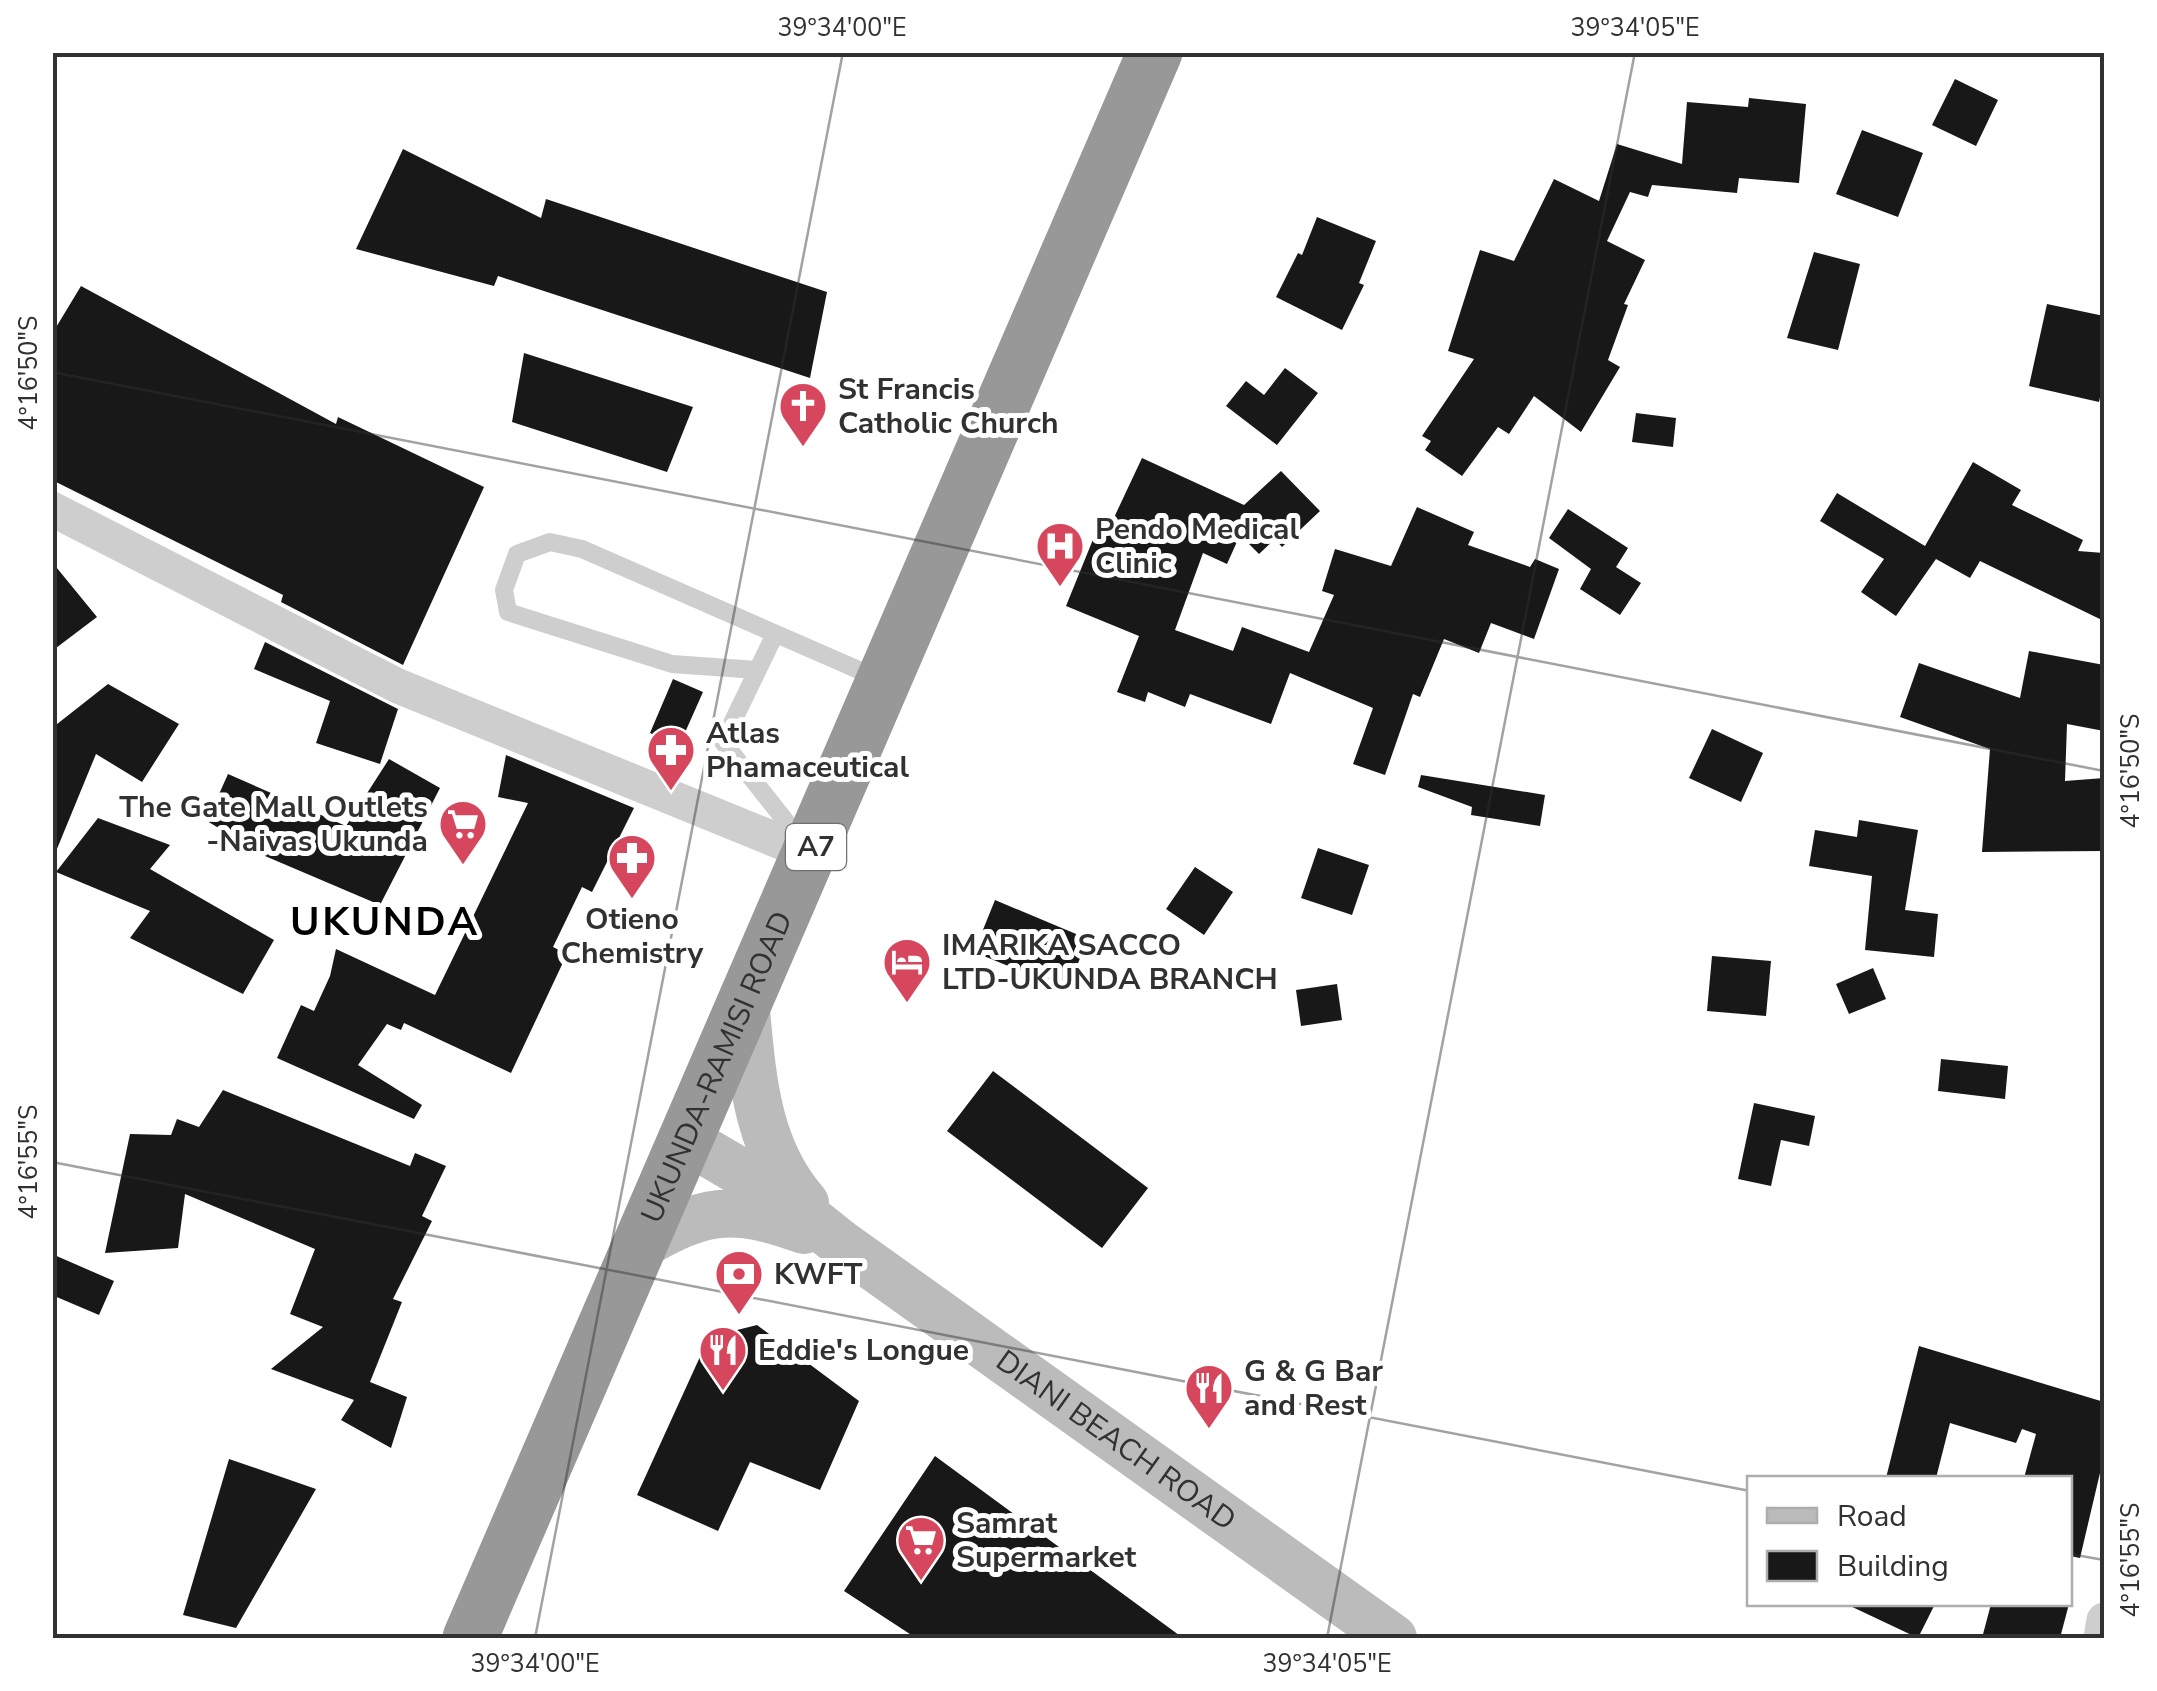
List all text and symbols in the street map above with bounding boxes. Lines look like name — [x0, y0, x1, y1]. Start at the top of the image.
text: 39°34'00"E — [777, 11, 907, 45]
text: 39°34'05"E — [1570, 11, 1700, 45]
text: 4°16'50"S — [12, 316, 46, 430]
place label: St Francis Catholic Church — [838, 369, 1059, 444]
church icon: St Francis Catholic Church — [777, 380, 829, 448]
place label: Pendo Medical Clinic — [1095, 509, 1299, 584]
hospital icon: Pendo Medical Clinic — [1034, 520, 1086, 588]
place label: Atlas Phamaceutical — [706, 713, 909, 788]
text: 4°16'50"S — [2114, 714, 2148, 828]
pharmacy icon: Atlas Phamaceutical — [645, 724, 697, 792]
place label: The Gate Mall Outlets -Naivas Ukunda — [119, 787, 428, 862]
supermarket icon: The Gate Mall Outlets -Naivas Ukunda — [437, 798, 489, 866]
road number: A7 — [786, 824, 846, 870]
pharmacy icon: Otieno Chemistry — [606, 832, 658, 900]
district label: UKUNDA — [290, 895, 480, 949]
place label: Otieno Chemistry — [561, 899, 704, 974]
street label: UKUNDA-RAMISI ROAD — [631, 905, 802, 1229]
place label: IMARIKA SACCO LTD-UKUNDA BRANCH — [942, 925, 1278, 1000]
hotel icon: IMARIKA SACCO LTD-UKUNDA BRANCH — [881, 936, 933, 1004]
text: 4°16'55"S — [12, 1105, 46, 1219]
bank icon: KWFT — [713, 1248, 765, 1316]
place label: KWFT — [774, 1254, 863, 1295]
restaurant icon: Eddie's Longue — [697, 1324, 749, 1392]
place label: Eddie's Longue — [758, 1330, 969, 1371]
street label: DIANI BEACH ROAD — [988, 1340, 1244, 1540]
place label: G & G Bar and Rest — [1244, 1351, 1383, 1426]
restaurant icon: G & G Bar and Rest — [1183, 1362, 1235, 1430]
legend — [1747, 1476, 2072, 1606]
text: Road — [1837, 1496, 1907, 1537]
place label: Samrat Supermarket — [956, 1503, 1137, 1578]
text: 4°16'55"S — [2114, 1503, 2148, 1617]
supermarket icon: Samrat Supermarket — [895, 1514, 947, 1582]
text: Building — [1837, 1546, 1949, 1587]
text: 39°34'00"E — [470, 1647, 600, 1681]
text: 39°34'05"E — [1262, 1647, 1392, 1681]

